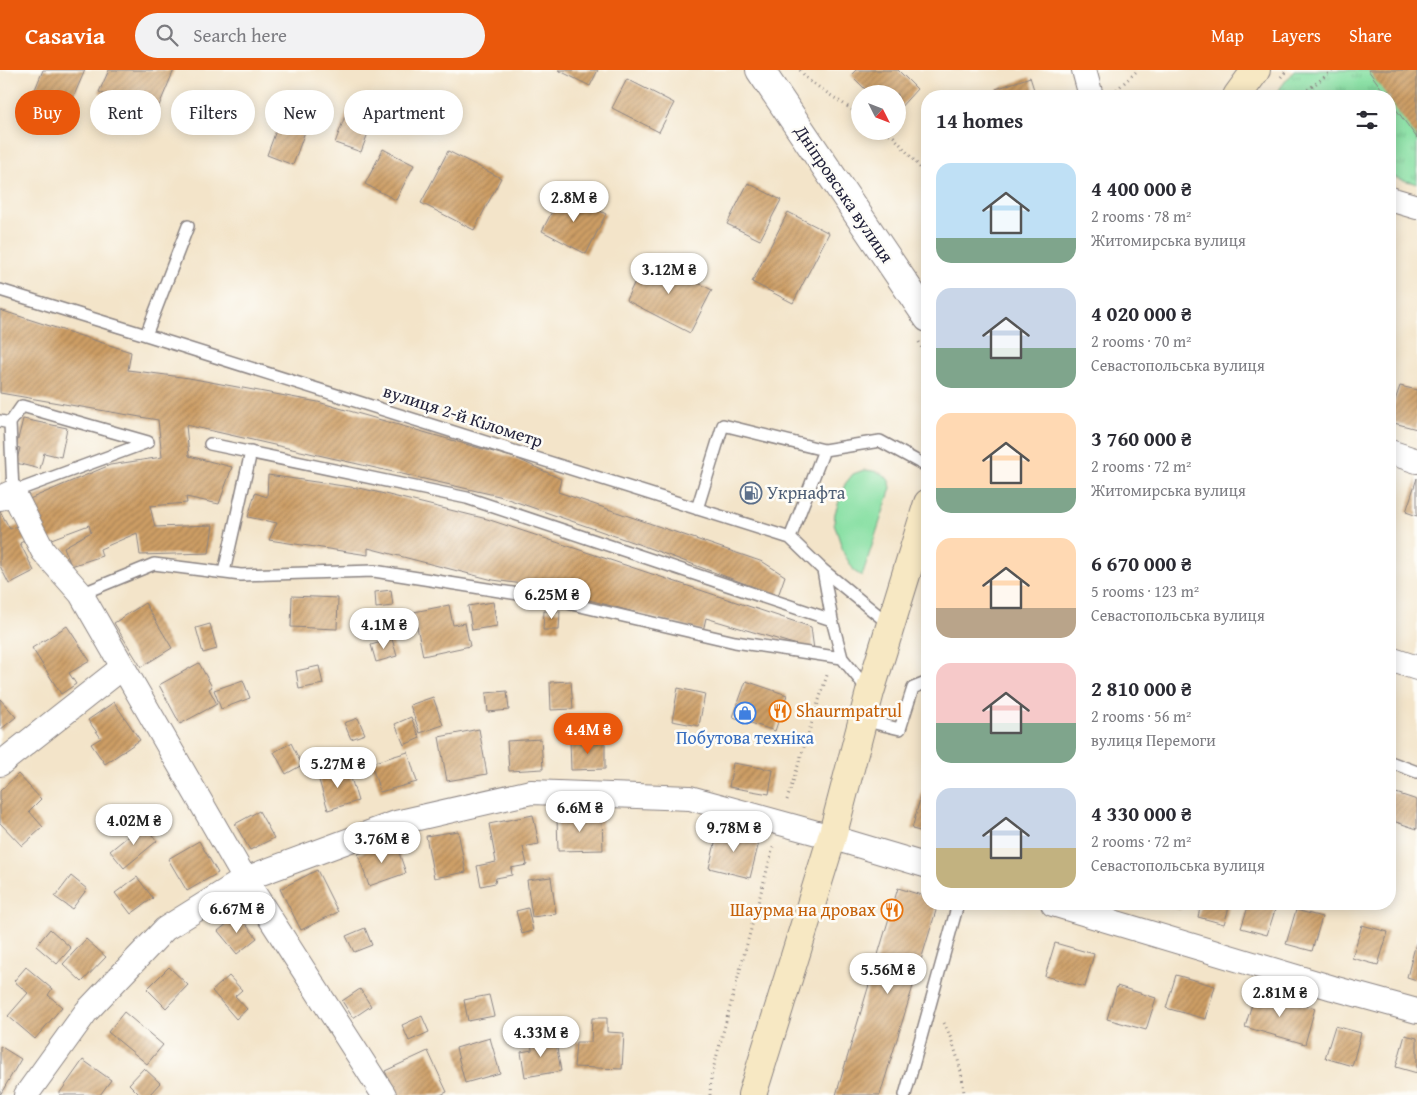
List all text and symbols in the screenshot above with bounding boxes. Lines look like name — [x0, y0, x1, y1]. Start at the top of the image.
search box — [135, 13, 485, 58]
text: Casavia — [25, 18, 105, 53]
icon: search — [153, 21, 181, 49]
text: Search here — [193, 21, 287, 49]
text: Map — [1211, 22, 1244, 49]
text: Layers — [1272, 22, 1321, 49]
text: Share — [1349, 22, 1392, 49]
north arrow — [851, 85, 906, 140]
map controls — [851, 85, 906, 140]
chip: Buy — [15, 90, 80, 135]
chip: Rent — [90, 90, 161, 135]
chip: Filters — [171, 90, 255, 135]
chip: New — [265, 90, 334, 135]
chip: Apartment — [344, 90, 463, 135]
text: 14 homes — [936, 105, 1023, 136]
icon: filters — [1353, 106, 1381, 134]
street label: Дніпровська вулиця — [788, 119, 901, 268]
text: 4 400 000 ₴ — [1091, 173, 1192, 204]
pin: 2.8M ₴ — [533, 180, 615, 223]
icon: home — [976, 183, 1036, 243]
text: 2.8M ₴ — [551, 185, 597, 209]
text: 2 rooms · 78 m² — [1091, 204, 1191, 228]
text: Житомирська вулиця — [1091, 228, 1246, 252]
pin: 3.12M ₴ — [623, 252, 715, 295]
text: 3.12M ₴ — [642, 257, 696, 281]
text: 4 020 000 ₴ — [1091, 298, 1192, 329]
icon: home — [976, 308, 1036, 368]
text: 2 rooms · 70 m² — [1091, 329, 1191, 353]
text: Севастопольська вулиця — [1091, 353, 1265, 377]
street label: вулиця 2-й Кілометр — [380, 377, 547, 454]
text: 3 760 000 ₴ — [1091, 423, 1192, 454]
icon: home — [976, 433, 1036, 493]
text: 2 rooms · 72 m² — [1091, 454, 1191, 478]
text: Житомирська вулиця — [1091, 478, 1246, 502]
place label: Укрнафта — [767, 479, 846, 506]
fuel station icon: Укрнафта — [739, 481, 763, 505]
text: 6 670 000 ₴ — [1091, 548, 1192, 579]
icon: home — [976, 558, 1036, 618]
pin: 6.25M ₴ — [506, 578, 598, 620]
text: 5 rooms · 123 m² — [1091, 579, 1199, 603]
text: 6.25M ₴ — [525, 582, 579, 606]
text: Севастопольська вулиця — [1091, 603, 1265, 627]
pin: 4.1M ₴ — [343, 608, 425, 650]
text: 4.1M ₴ — [361, 612, 407, 636]
text: 2 810 000 ₴ — [1091, 673, 1192, 704]
icon: home — [976, 683, 1036, 743]
place label: Shaurmpatrul — [796, 697, 902, 724]
restaurant icon: Shaurmpatrul — [768, 699, 792, 723]
shop icon: Побутова техніка — [733, 701, 757, 725]
text: 2 rooms · 56 m² — [1091, 704, 1191, 728]
pin: 4.4M ₴ — [547, 712, 629, 755]
text: 4.4M ₴ — [565, 717, 611, 741]
place label: Побутова техніка — [676, 724, 815, 751]
text: вулиця Перемоги — [1091, 728, 1216, 752]
pin: 5.27M ₴ — [292, 746, 384, 789]
text: 5.27M ₴ — [311, 751, 365, 775]
pin: 6.6M ₴ — [539, 790, 621, 833]
text: 6.6M ₴ — [557, 795, 603, 819]
text: 4 330 000 ₴ — [1091, 798, 1192, 829]
pin: 4.02M ₴ — [88, 804, 180, 846]
text: 4.02M ₴ — [107, 808, 161, 832]
icon: home — [976, 808, 1036, 868]
pin: 9.78M ₴ — [688, 810, 780, 853]
text: 9.78M ₴ — [707, 815, 761, 839]
pin: 3.76M ₴ — [336, 822, 428, 864]
text: 3.76M ₴ — [355, 826, 409, 850]
text: 2 rooms · 72 m² — [1091, 829, 1191, 853]
text: Севастопольська вулиця — [1091, 853, 1265, 877]
pin: 6.67M ₴ — [191, 892, 283, 934]
text: 6.67M ₴ — [210, 896, 264, 920]
place label: Шаурма на дровах — [730, 896, 877, 923]
restaurant icon: Шаурма на дровах — [880, 898, 904, 922]
pin: 5.56M ₴ — [842, 952, 934, 995]
text: 5.56M ₴ — [861, 957, 915, 981]
pin: 2.81M ₴ — [1234, 976, 1326, 1018]
text: 2.81M ₴ — [1253, 980, 1307, 1004]
pin: 4.33M ₴ — [495, 1016, 587, 1058]
text: 4.33M ₴ — [514, 1020, 568, 1044]

